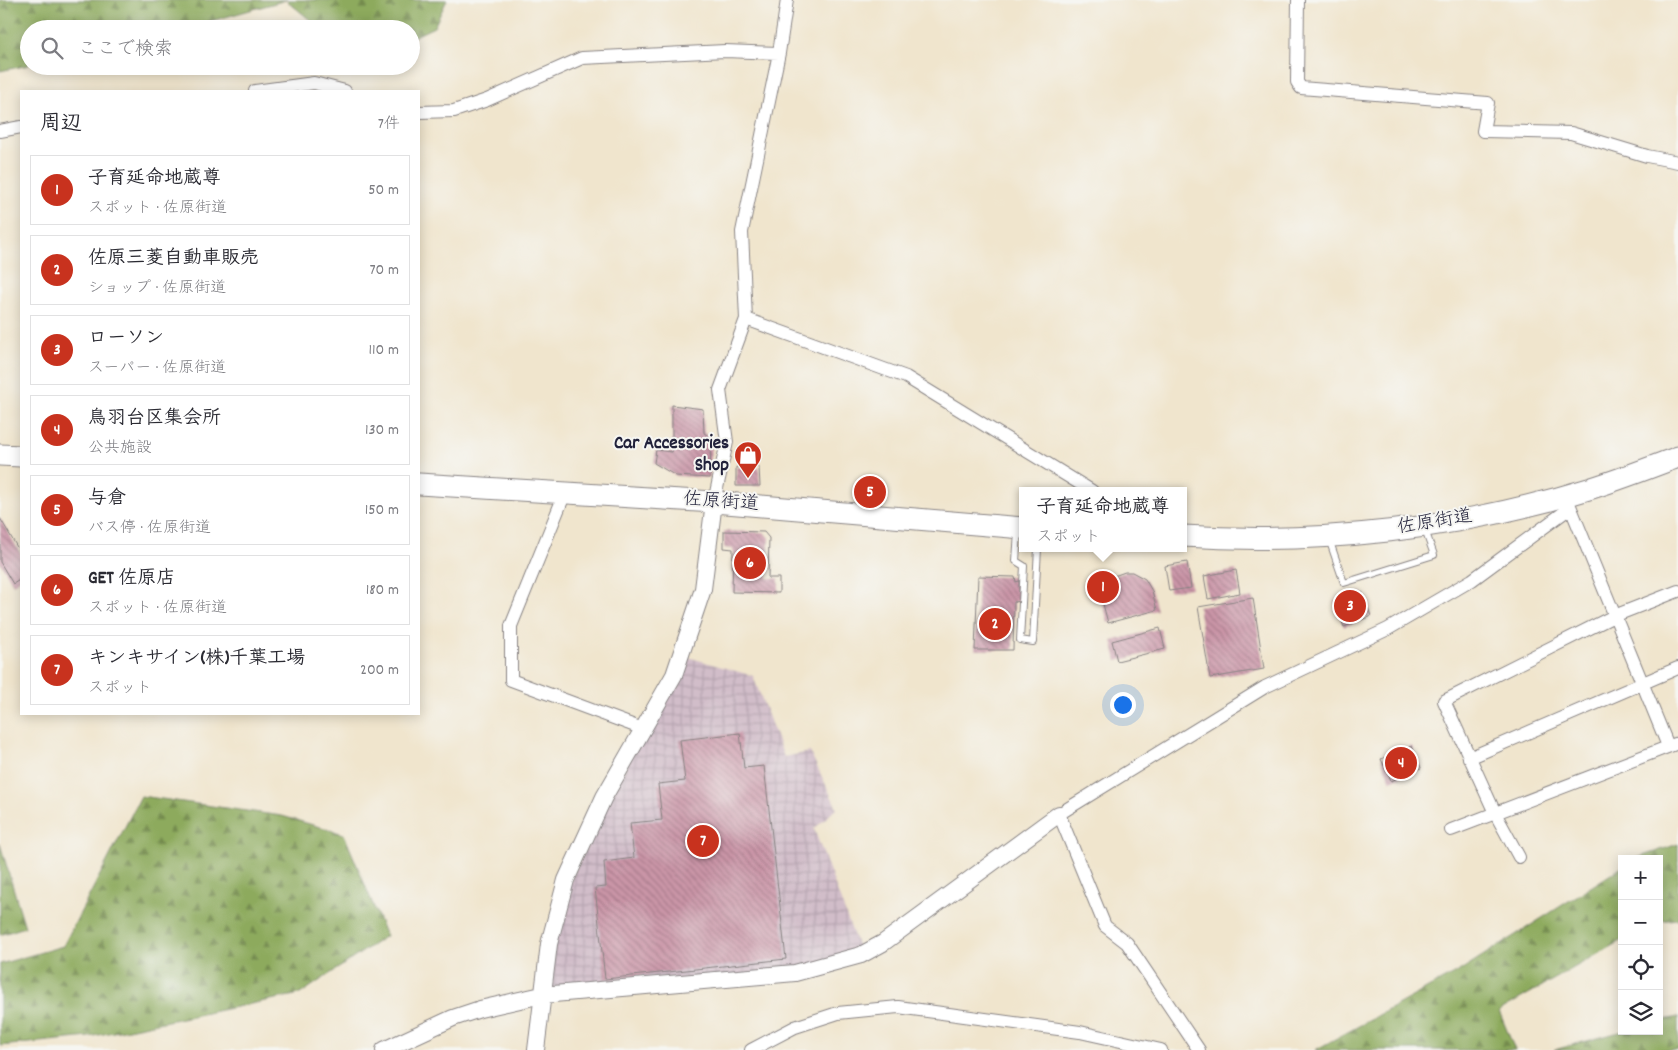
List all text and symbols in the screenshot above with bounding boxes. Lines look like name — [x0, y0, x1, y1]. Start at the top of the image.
search box — [20, 20, 420, 75]
icon: search — [38, 34, 66, 62]
text: ここで検索 — [78, 37, 173, 64]
text: 周辺 — [40, 110, 82, 140]
text: 7件 — [378, 113, 400, 136]
text: 子育延命地蔵尊 — [88, 166, 221, 193]
text: 1 — [55, 179, 59, 202]
text: 50 m — [368, 179, 399, 202]
text: スポット · 佐原街道 — [88, 197, 227, 220]
text: 佐原三菱自動車販売 — [88, 246, 259, 273]
text: 2 — [54, 259, 61, 282]
text: 70 m — [369, 259, 399, 282]
text: ショップ · 佐原街道 — [88, 277, 226, 300]
text: ローソン — [88, 326, 164, 353]
text: 3 — [53, 339, 61, 362]
text: 110 m — [369, 339, 399, 362]
text: スーパー · 佐原街道 — [88, 357, 226, 380]
text: 鳥羽台区集会所 — [88, 406, 221, 433]
text: 4 — [54, 419, 60, 442]
text: 130 m — [365, 419, 399, 442]
place label: Car Accessories Shop — [614, 431, 729, 480]
text: 公共施設 — [88, 437, 152, 460]
shop icon: Car Accessories Shop — [733, 440, 763, 479]
pin: 5 — [854, 473, 886, 511]
text: 与倉 — [88, 486, 126, 513]
street label: 佐原街道 — [682, 487, 760, 519]
popup — [1019, 487, 1187, 552]
text: 子育延命地蔵尊 — [1036, 495, 1170, 522]
text: 5 — [53, 499, 61, 522]
text: 150 m — [365, 499, 399, 522]
street label: 佐原街道 — [1395, 504, 1475, 542]
text: バス停 · 佐原街道 — [88, 517, 211, 540]
text: スポット — [1036, 526, 1101, 549]
pin: 6 — [734, 544, 766, 582]
text: GET 佐原店 — [88, 566, 175, 593]
pin: 1 — [1087, 568, 1119, 606]
text: 6 — [53, 579, 61, 602]
text: 180 m — [366, 579, 399, 602]
pin: 3 — [1334, 587, 1366, 625]
text: スポット · 佐原街道 — [88, 597, 227, 620]
pin: 2 — [979, 605, 1011, 643]
text: キンキサイン(株)千葉工場 — [88, 646, 305, 673]
text: 7 — [54, 659, 60, 682]
text: 200 m — [360, 659, 399, 682]
text: スポット — [88, 677, 152, 700]
your location — [1110, 692, 1136, 718]
pin: 4 — [1385, 744, 1417, 782]
pin: 7 — [687, 822, 719, 860]
map controls — [1618, 855, 1663, 1035]
button: + — [1618, 855, 1663, 900]
button: − — [1618, 900, 1663, 945]
button: locate — [1618, 945, 1663, 990]
button: layers — [1618, 990, 1663, 1035]

